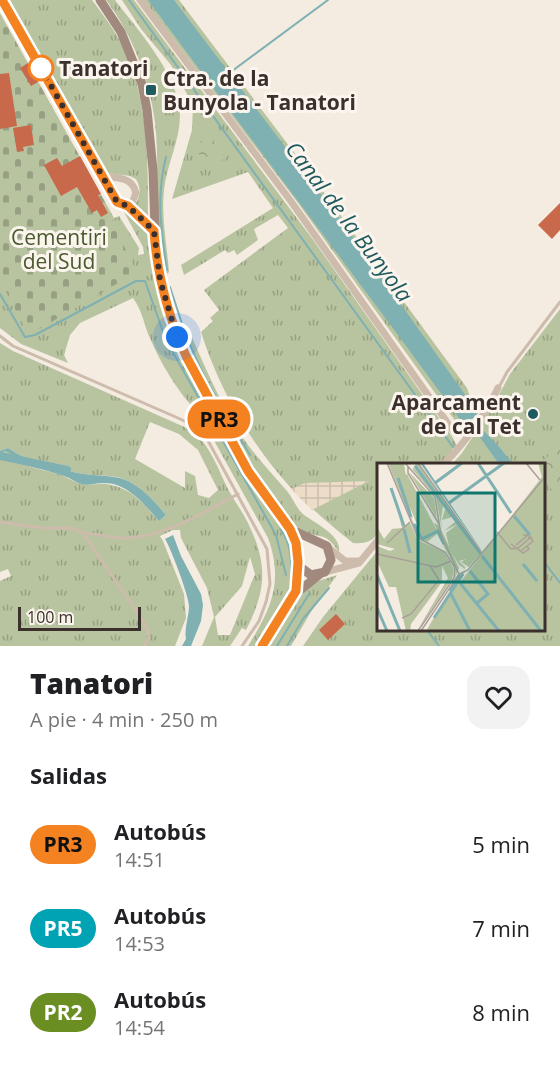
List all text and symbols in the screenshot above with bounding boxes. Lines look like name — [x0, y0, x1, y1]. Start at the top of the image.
place label: Tanatori — [59, 54, 148, 82]
marker: Tanatori — [28, 55, 54, 81]
place label: Ctra. de la Bunyola - Tanatori — [163, 64, 356, 116]
marker: Ctra. de la Bunyola - Tanatori — [144, 83, 158, 97]
water label: Canal de la Bunyola — [280, 135, 420, 307]
park label: Cementiri del Sud — [11, 223, 107, 275]
your location — [162, 322, 192, 352]
place label: Aparcament de cal Tet — [392, 388, 521, 440]
line badge: PR3 — [184, 400, 254, 438]
text: PR3 — [199, 405, 239, 433]
marker: Aparcament de cal Tet — [526, 407, 540, 421]
inset map — [377, 463, 545, 631]
scale bar — [18, 604, 141, 632]
text: 100 m — [27, 606, 73, 628]
text: Tanatori — [30, 664, 153, 702]
button: heart — [467, 666, 530, 729]
text: A pie · 4 min · 250 m — [30, 706, 218, 733]
text: Salidas — [30, 760, 107, 790]
text: Autobús — [114, 816, 206, 846]
text: 5 min — [472, 829, 530, 859]
text: PR3 — [43, 830, 83, 858]
text: 14:51 — [114, 846, 165, 873]
text: Autobús — [114, 900, 206, 930]
text: 7 min — [472, 913, 530, 943]
text: PR5 — [43, 914, 83, 942]
text: 14:53 — [114, 930, 165, 957]
text: Autobús — [114, 984, 206, 1014]
text: 8 min — [472, 997, 530, 1027]
text: PR2 — [43, 998, 83, 1026]
text: 14:54 — [114, 1014, 165, 1041]

